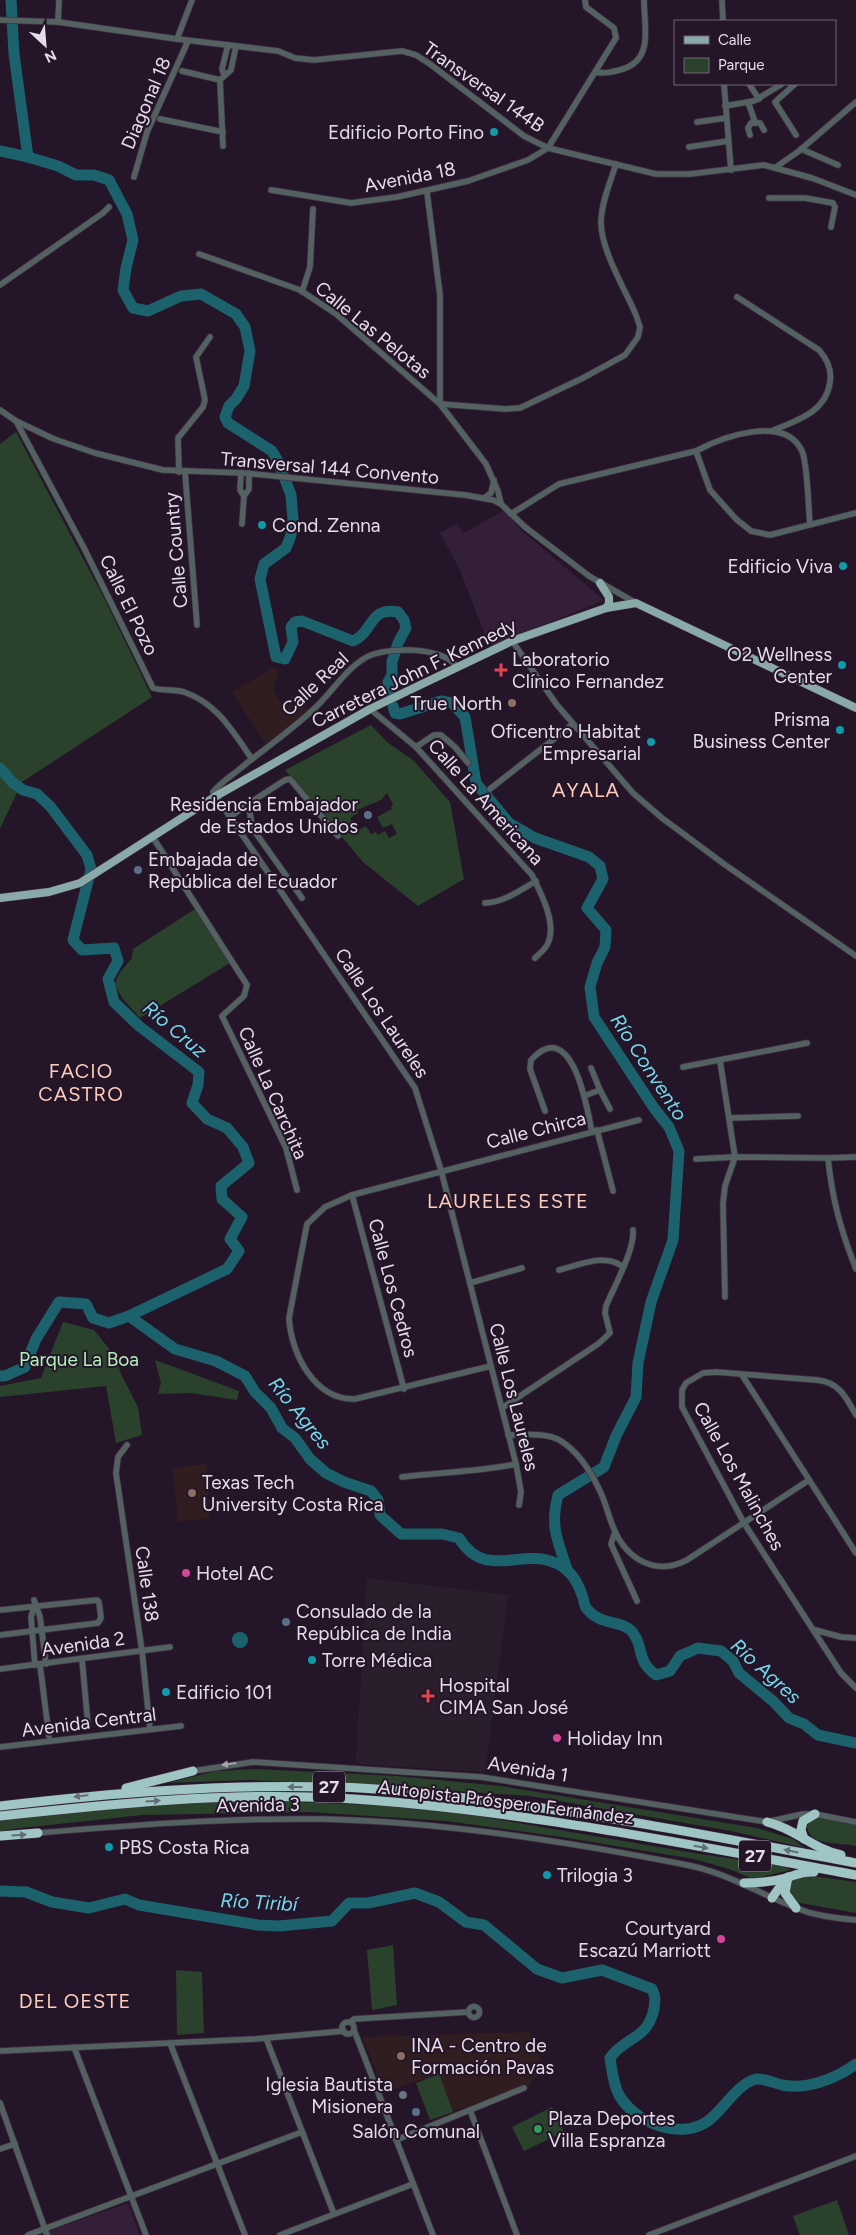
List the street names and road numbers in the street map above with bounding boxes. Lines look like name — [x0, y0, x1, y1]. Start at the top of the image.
street label: Transversal 144B — [419, 37, 549, 137]
street label: Diagonal 18 — [116, 53, 176, 153]
street label: Avenida 18 — [362, 157, 458, 197]
street label: Calle Las Pelotas — [311, 276, 436, 384]
street label: Transversal 144 Convento — [220, 447, 440, 489]
street label: Calle Country — [159, 491, 193, 609]
street label: Calle El Pozo — [95, 551, 163, 659]
street label: Carretera John F. Kennedy — [308, 613, 520, 733]
street label: Calle Real — [277, 647, 353, 721]
street label: Calle La Americana — [423, 734, 549, 870]
street label: Calle Los Laureles — [330, 944, 434, 1082]
street label: Calle La Carchita — [233, 1023, 313, 1163]
street label: Calle Chirca — [484, 1107, 588, 1153]
street label: Calle Los Cedros — [363, 1216, 423, 1360]
street label: Calle Los Laureles — [484, 1321, 544, 1473]
street label: Calle Los Malinches — [689, 1398, 789, 1554]
street label: Calle 138 — [130, 1544, 164, 1624]
street label: Avenida 2 — [40, 1627, 126, 1661]
street label: Avenida Central — [20, 1702, 158, 1742]
street label: Avenida 1 — [486, 1751, 570, 1787]
road number: 27 — [313, 1771, 345, 1802]
street label: Autopista Próspero Fernández — [377, 1775, 635, 1829]
street label: Avenida 3 — [216, 1793, 300, 1817]
road number: 27 — [739, 1840, 771, 1872]

